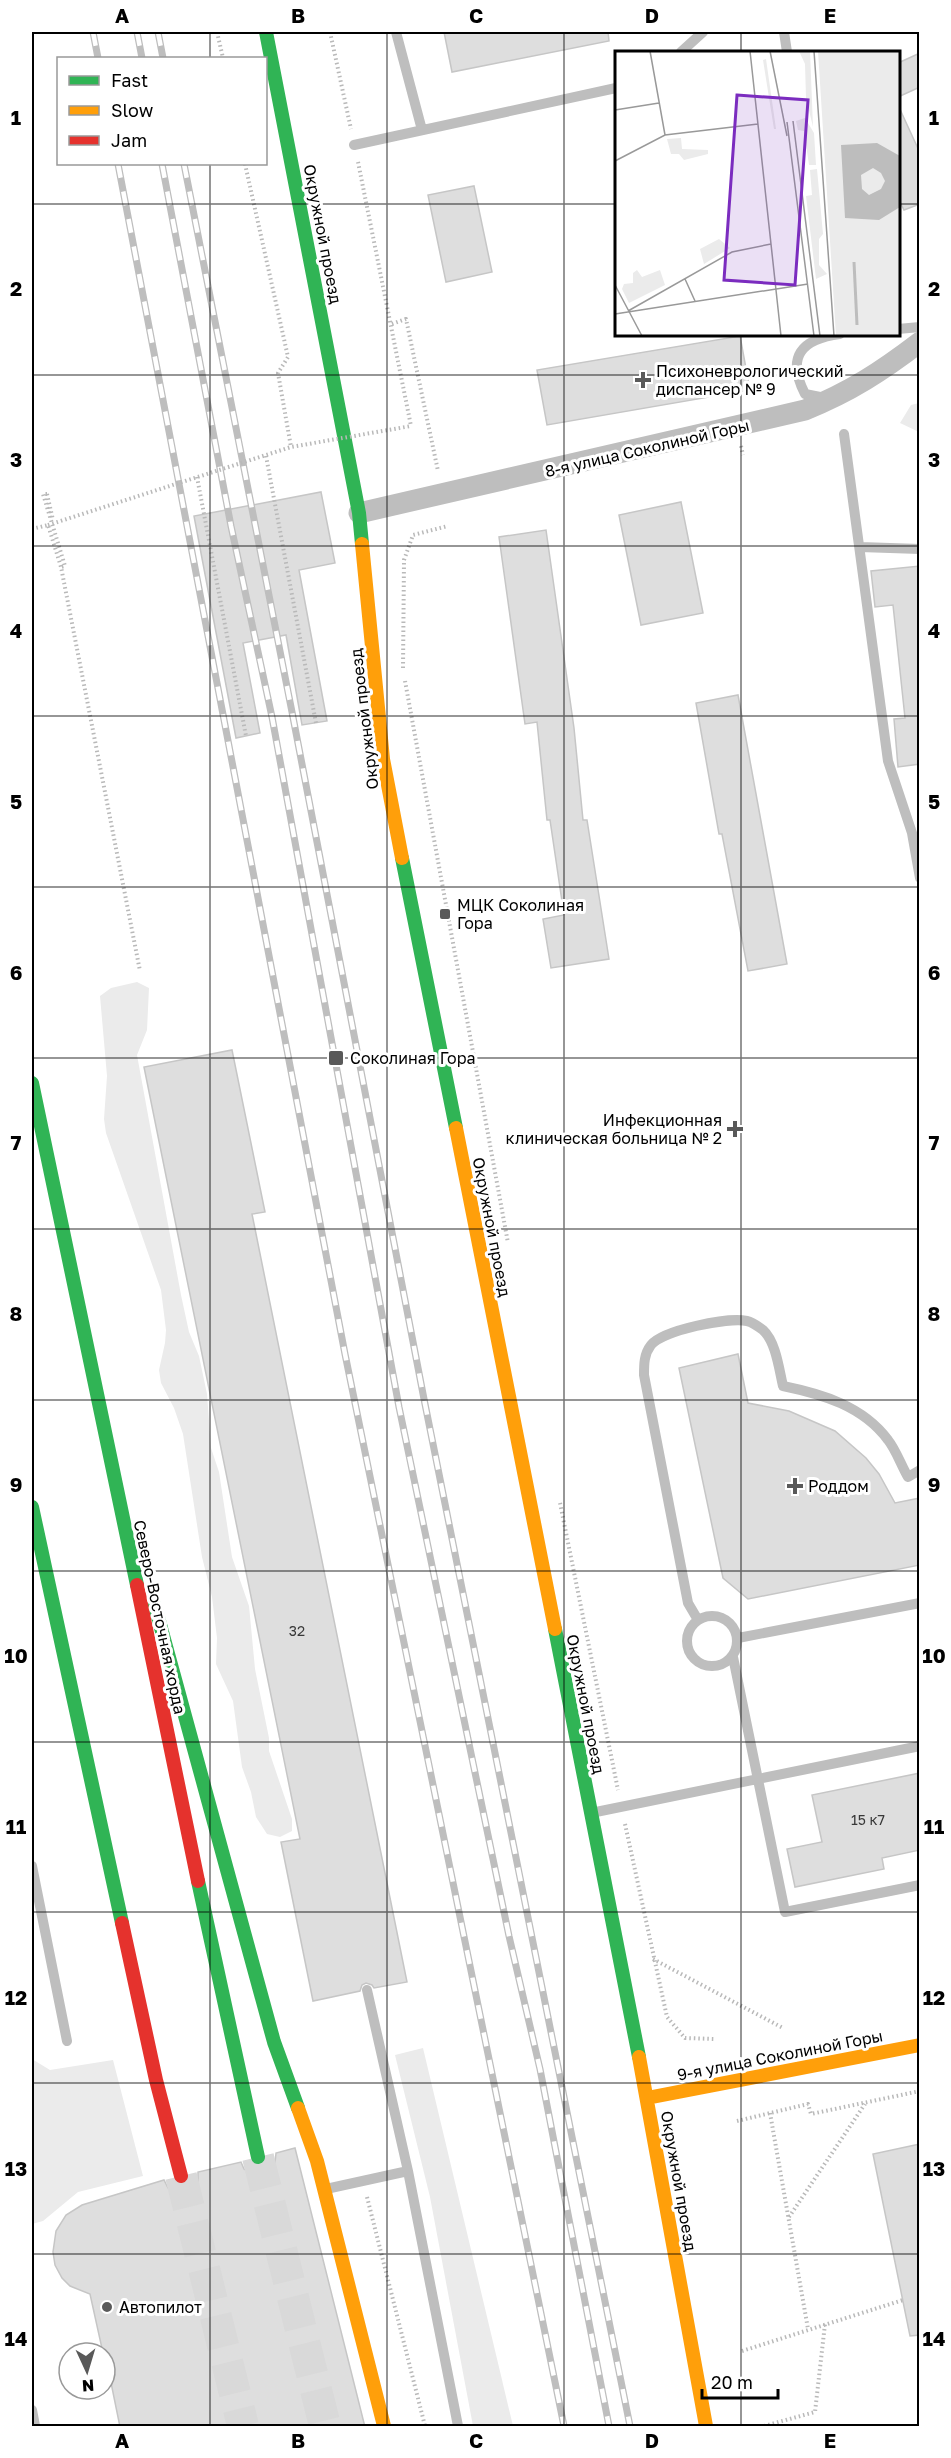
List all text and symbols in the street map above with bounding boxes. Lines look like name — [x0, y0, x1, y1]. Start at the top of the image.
text: A — [115, 3, 129, 27]
text: B — [291, 3, 305, 27]
text: C — [469, 3, 483, 27]
text: D — [645, 3, 659, 27]
text: E — [824, 3, 836, 27]
inset map — [615, 51, 900, 336]
legend — [57, 57, 267, 165]
text: Fast — [111, 69, 148, 91]
text: Slow — [111, 99, 154, 121]
text: 1 — [11, 105, 21, 129]
text: 1 — [929, 105, 939, 129]
text: Jam — [111, 129, 147, 151]
street label: Окружной проезд — [300, 162, 346, 306]
text: 2 — [10, 276, 22, 300]
text: 2 — [928, 276, 940, 300]
place label: Психоневрологический диспансер № 9 — [656, 361, 844, 399]
marker: Психоневрологический диспансер № 9 — [634, 371, 652, 389]
street label: 8-я улица Соколиной Горы — [543, 415, 751, 481]
text: 3 — [10, 447, 22, 471]
text: 3 — [928, 447, 940, 471]
text: 4 — [10, 618, 22, 642]
text: 4 — [928, 618, 940, 642]
street label: Окружной проезд — [345, 647, 383, 791]
text: 5 — [10, 789, 22, 813]
text: 5 — [928, 789, 940, 813]
place label: МЦК Соколиная Гора — [457, 895, 584, 933]
marker: МЦК Соколиная Гора — [438, 907, 452, 921]
text: 6 — [10, 960, 22, 984]
text: 6 — [928, 960, 940, 984]
place label: Соколиная Гора — [350, 1048, 476, 1068]
marker: Соколиная Гора — [327, 1049, 345, 1067]
place label: Инфекционная клиническая больница № 2 — [506, 1110, 722, 1148]
marker: Инфекционная клиническая больница № 2 — [726, 1120, 744, 1138]
text: 7 — [11, 1130, 22, 1154]
text: 7 — [929, 1130, 940, 1154]
street label: Окружной проезд — [469, 1155, 515, 1299]
text: 8 — [10, 1301, 22, 1325]
text: 8 — [928, 1301, 940, 1325]
text: 9 — [10, 1472, 22, 1496]
text: 9 — [928, 1472, 940, 1496]
place label: Роддом — [808, 1476, 869, 1496]
marker: Роддом — [786, 1477, 804, 1495]
street label: Северо-Восточная хорда — [130, 1518, 190, 1716]
house number: 32 — [289, 1622, 305, 1639]
street label: Окружной проезд — [563, 1632, 609, 1776]
text: 10 — [4, 1643, 28, 1667]
text: 10 — [922, 1643, 946, 1667]
house number: 15 к7 — [851, 1811, 885, 1828]
text: 11 — [6, 1814, 26, 1838]
text: 11 — [924, 1814, 944, 1838]
text: 12 — [5, 1985, 27, 2009]
text: 12 — [923, 1985, 945, 2009]
street label: 9-я улица Соколиной Горы — [675, 2025, 885, 2085]
street label: Окружной проезд — [657, 2109, 701, 2253]
text: 13 — [5, 2156, 27, 2180]
text: 13 — [923, 2156, 945, 2180]
place label: Автопилот — [119, 2297, 202, 2317]
marker: Автопилот — [100, 2300, 114, 2314]
text: 14 — [5, 2326, 27, 2350]
text: 14 — [923, 2326, 945, 2350]
north arrow — [57, 2341, 117, 2401]
scale bar — [702, 2362, 778, 2400]
text: 20 m — [711, 2371, 753, 2393]
text: N — [81, 2376, 95, 2396]
text: A — [115, 2428, 129, 2452]
text: B — [291, 2428, 305, 2452]
text: C — [469, 2428, 483, 2452]
text: D — [645, 2428, 659, 2452]
text: E — [824, 2428, 836, 2452]

